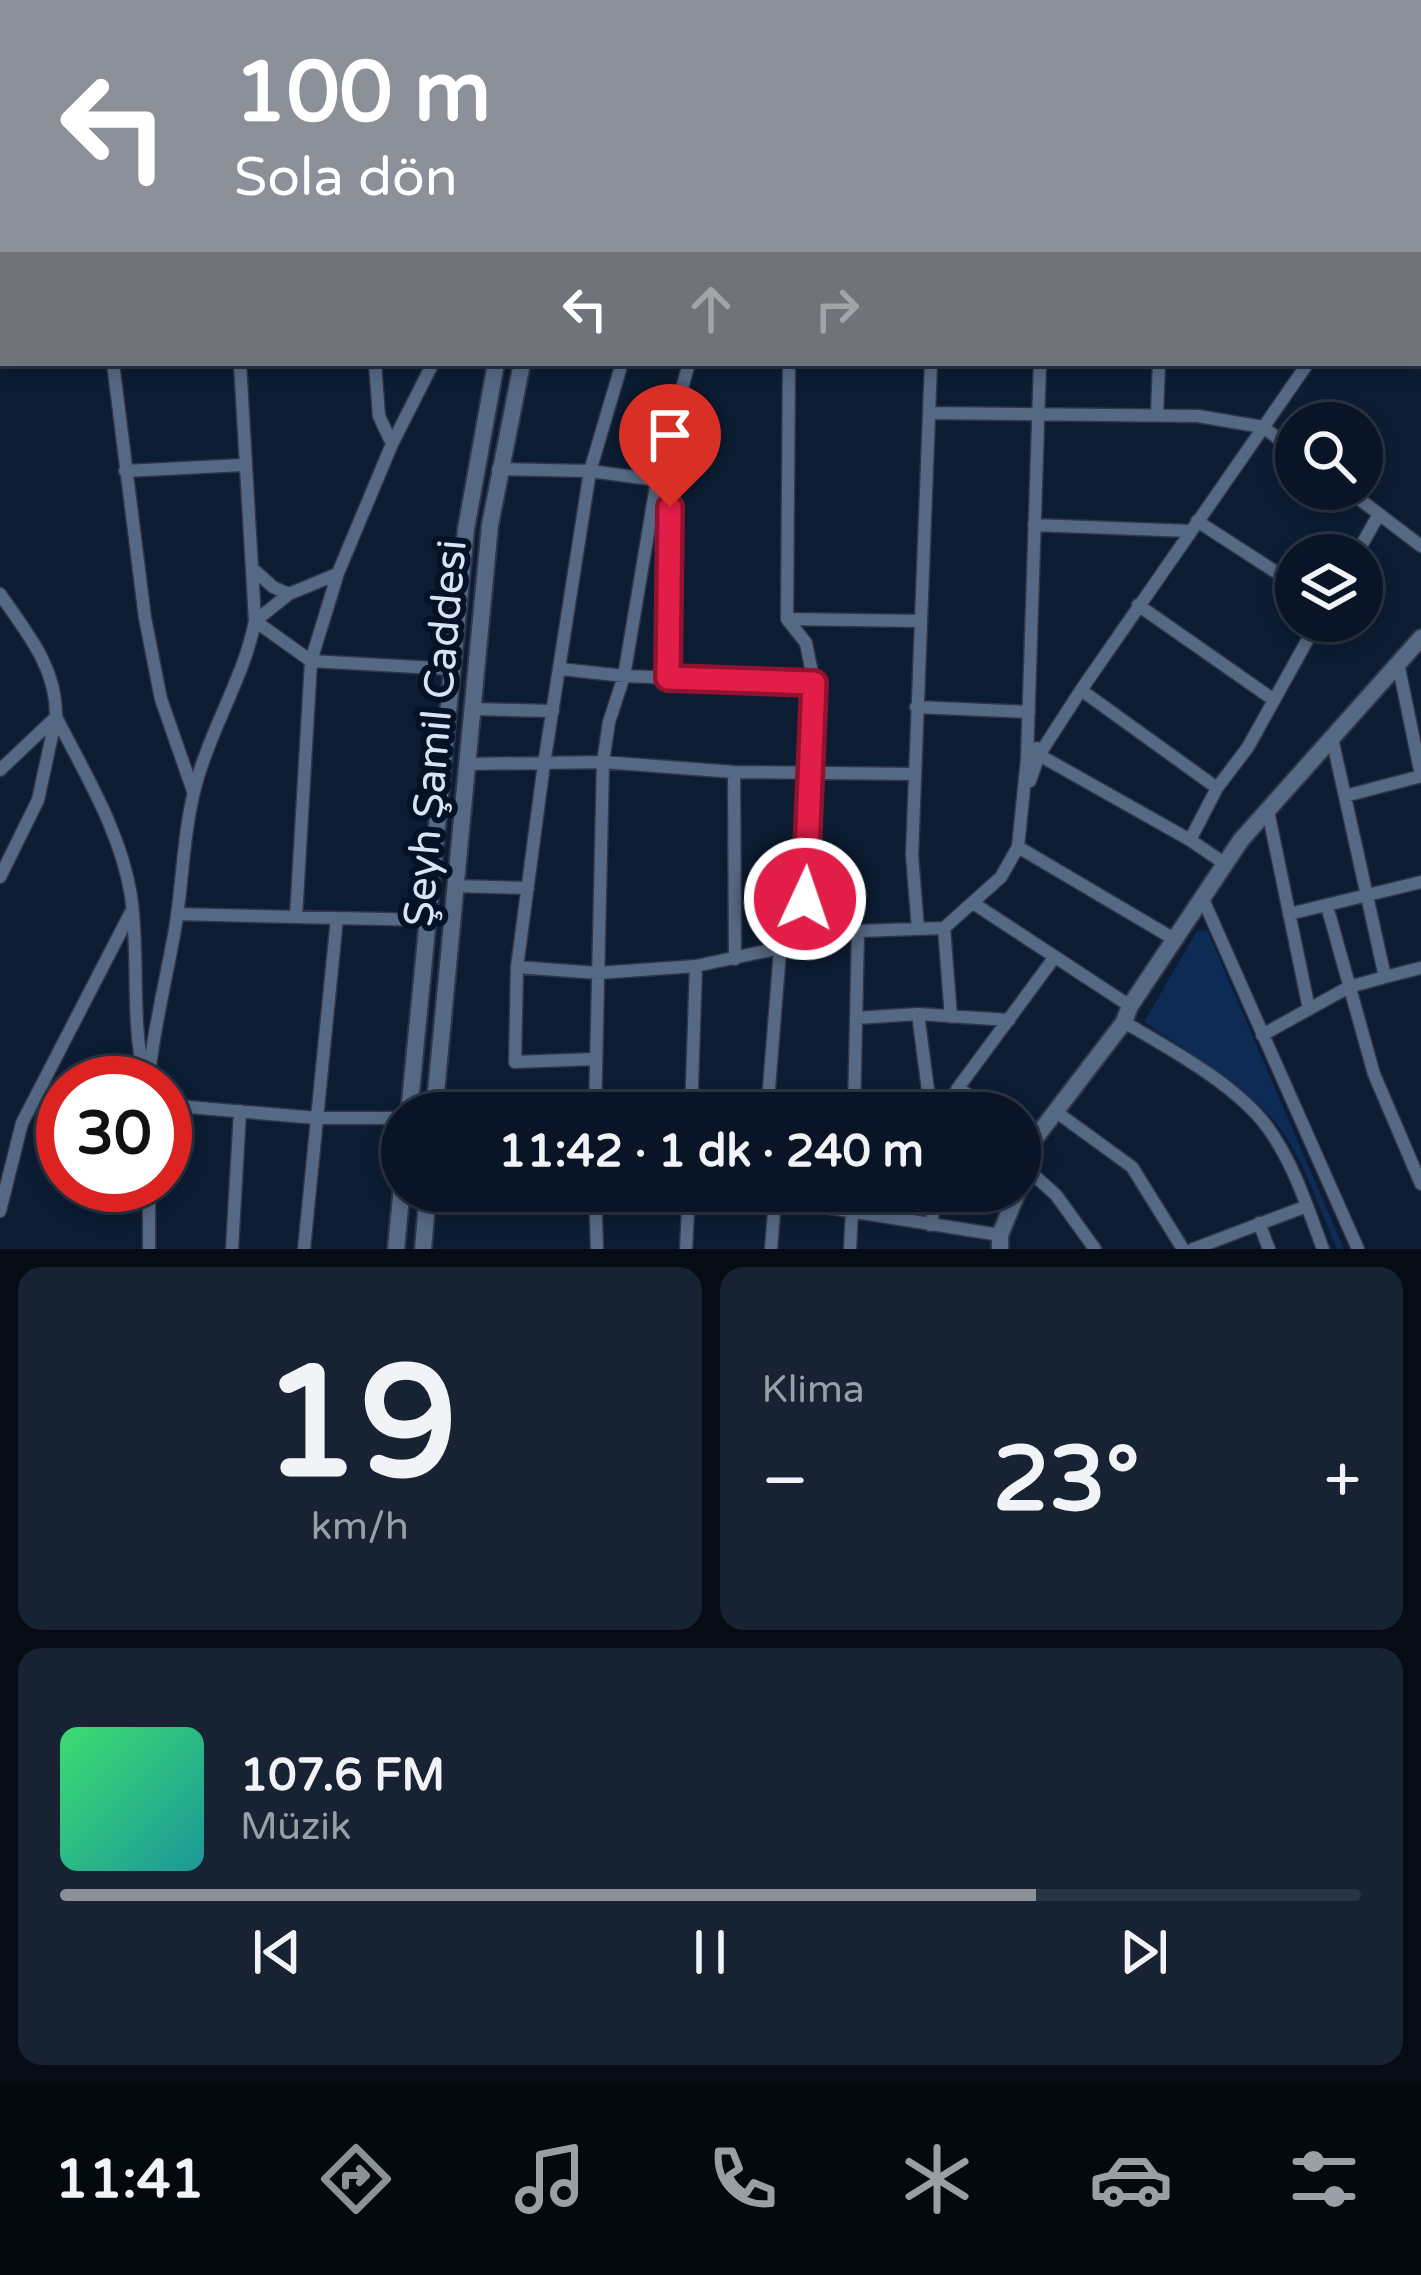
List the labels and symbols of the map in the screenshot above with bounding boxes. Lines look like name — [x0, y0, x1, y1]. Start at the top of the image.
pin — [619, 384, 721, 507]
street label: Şeyh Şamil Caddesi — [393, 537, 478, 929]
position arrow — [742, 836, 868, 962]
speed limit sign: 30 — [36, 1056, 192, 1212]

